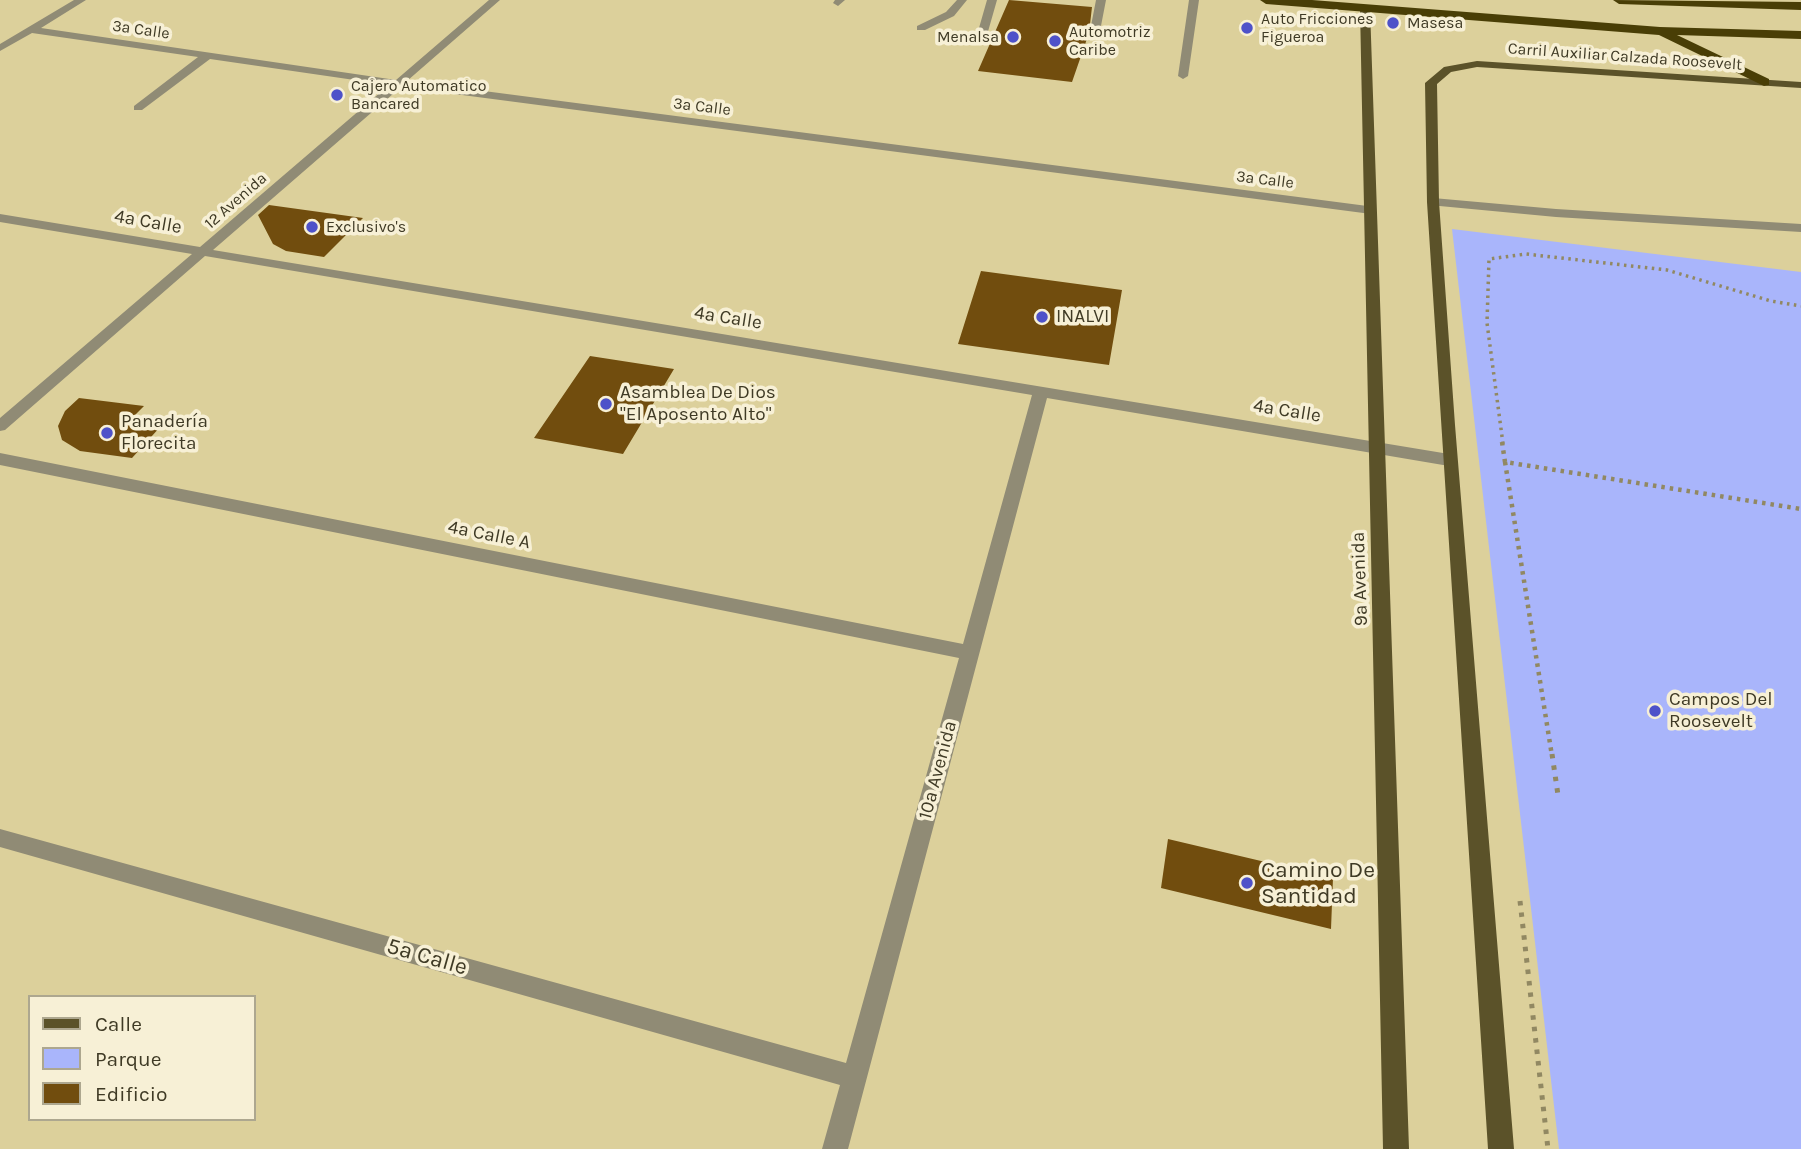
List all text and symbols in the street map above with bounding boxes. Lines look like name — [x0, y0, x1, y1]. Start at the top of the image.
place label: Auto Fricciones Figueroa — [1261, 9, 1374, 47]
place label: Masesa — [1407, 13, 1463, 33]
marker: Masesa — [1385, 15, 1401, 31]
street label: 3a Calle — [111, 16, 171, 44]
marker: Auto Fricciones Figueroa — [1239, 20, 1255, 36]
place label: Automotriz Caribe — [1069, 22, 1151, 60]
place label: Menalsa — [937, 27, 999, 47]
marker: Menalsa — [1005, 29, 1021, 45]
marker: Automotriz Caribe — [1047, 33, 1063, 49]
street label: Carril Auxiliar Calzada Roosevelt — [1507, 39, 1743, 75]
place label: Cajero Automatico Bancared — [351, 76, 486, 114]
marker: Cajero Automatico Bancared — [329, 87, 345, 103]
street label: 3a Calle — [672, 94, 732, 120]
street label: 3a Calle — [1235, 167, 1295, 193]
street label: 12 Avenida — [201, 169, 271, 233]
street label: 4a Calle — [112, 205, 184, 239]
place label: Exclusivo's — [326, 217, 406, 237]
marker: Exclusivo's — [304, 219, 320, 235]
street label: 4a Calle — [693, 301, 763, 335]
place label: INALVI — [1056, 306, 1109, 328]
marker: INALVI — [1034, 309, 1050, 325]
place label: Asamblea De Dios "El Aposento Alto" — [620, 382, 776, 426]
street label: 4a Calle — [1252, 394, 1322, 428]
marker: Asamblea De Dios "El Aposento Alto" — [598, 396, 614, 412]
place label: Panadería Florecita — [121, 411, 208, 455]
marker: Panadería Florecita — [99, 425, 115, 441]
street label: 4a Calle A — [446, 516, 532, 554]
street label: 9a Avenida — [1347, 531, 1373, 627]
place label: Campos Del Roosevelt — [1669, 689, 1772, 733]
marker: Campos Del Roosevelt — [1647, 703, 1663, 719]
street label: 10a Avenida — [914, 718, 962, 822]
place label: Camino De Santidad — [1261, 856, 1375, 910]
marker: Camino De Santidad — [1239, 875, 1255, 891]
street label: 5a Calle — [384, 932, 470, 982]
legend — [28, 995, 256, 1121]
text: Calle — [95, 1012, 142, 1036]
text: Parque — [95, 1047, 162, 1071]
text: Edificio — [95, 1082, 168, 1106]

